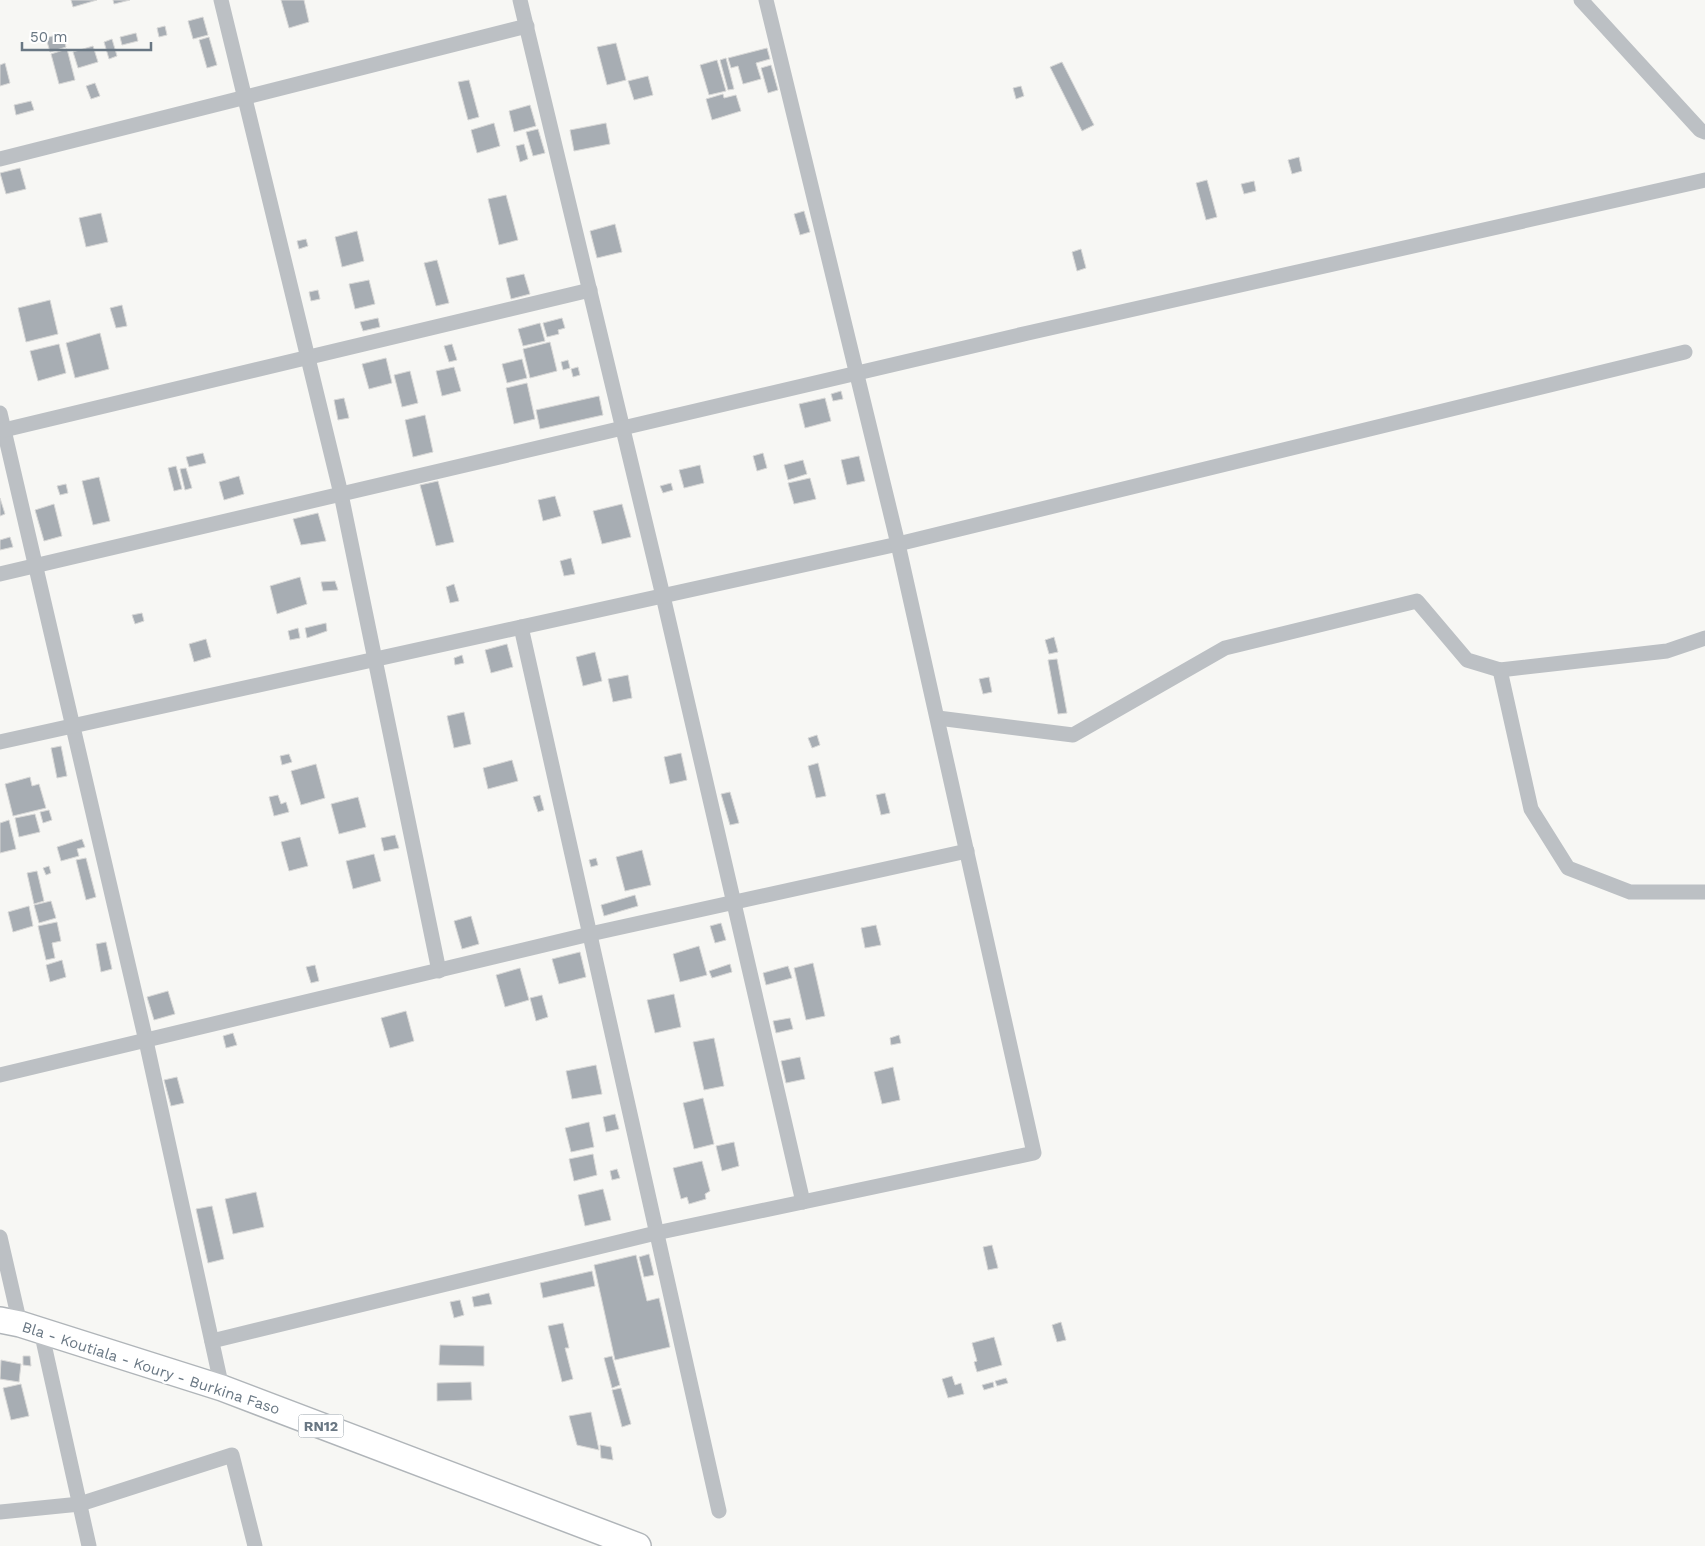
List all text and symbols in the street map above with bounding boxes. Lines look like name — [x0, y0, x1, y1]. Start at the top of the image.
scale bar — [22, 20, 151, 52]
text: 50 m — [30, 28, 67, 46]
street label: Bla - Koutiala - Koury - Burkina Faso — [20, 1318, 282, 1418]
road number: RN12 — [298, 1414, 344, 1438]

